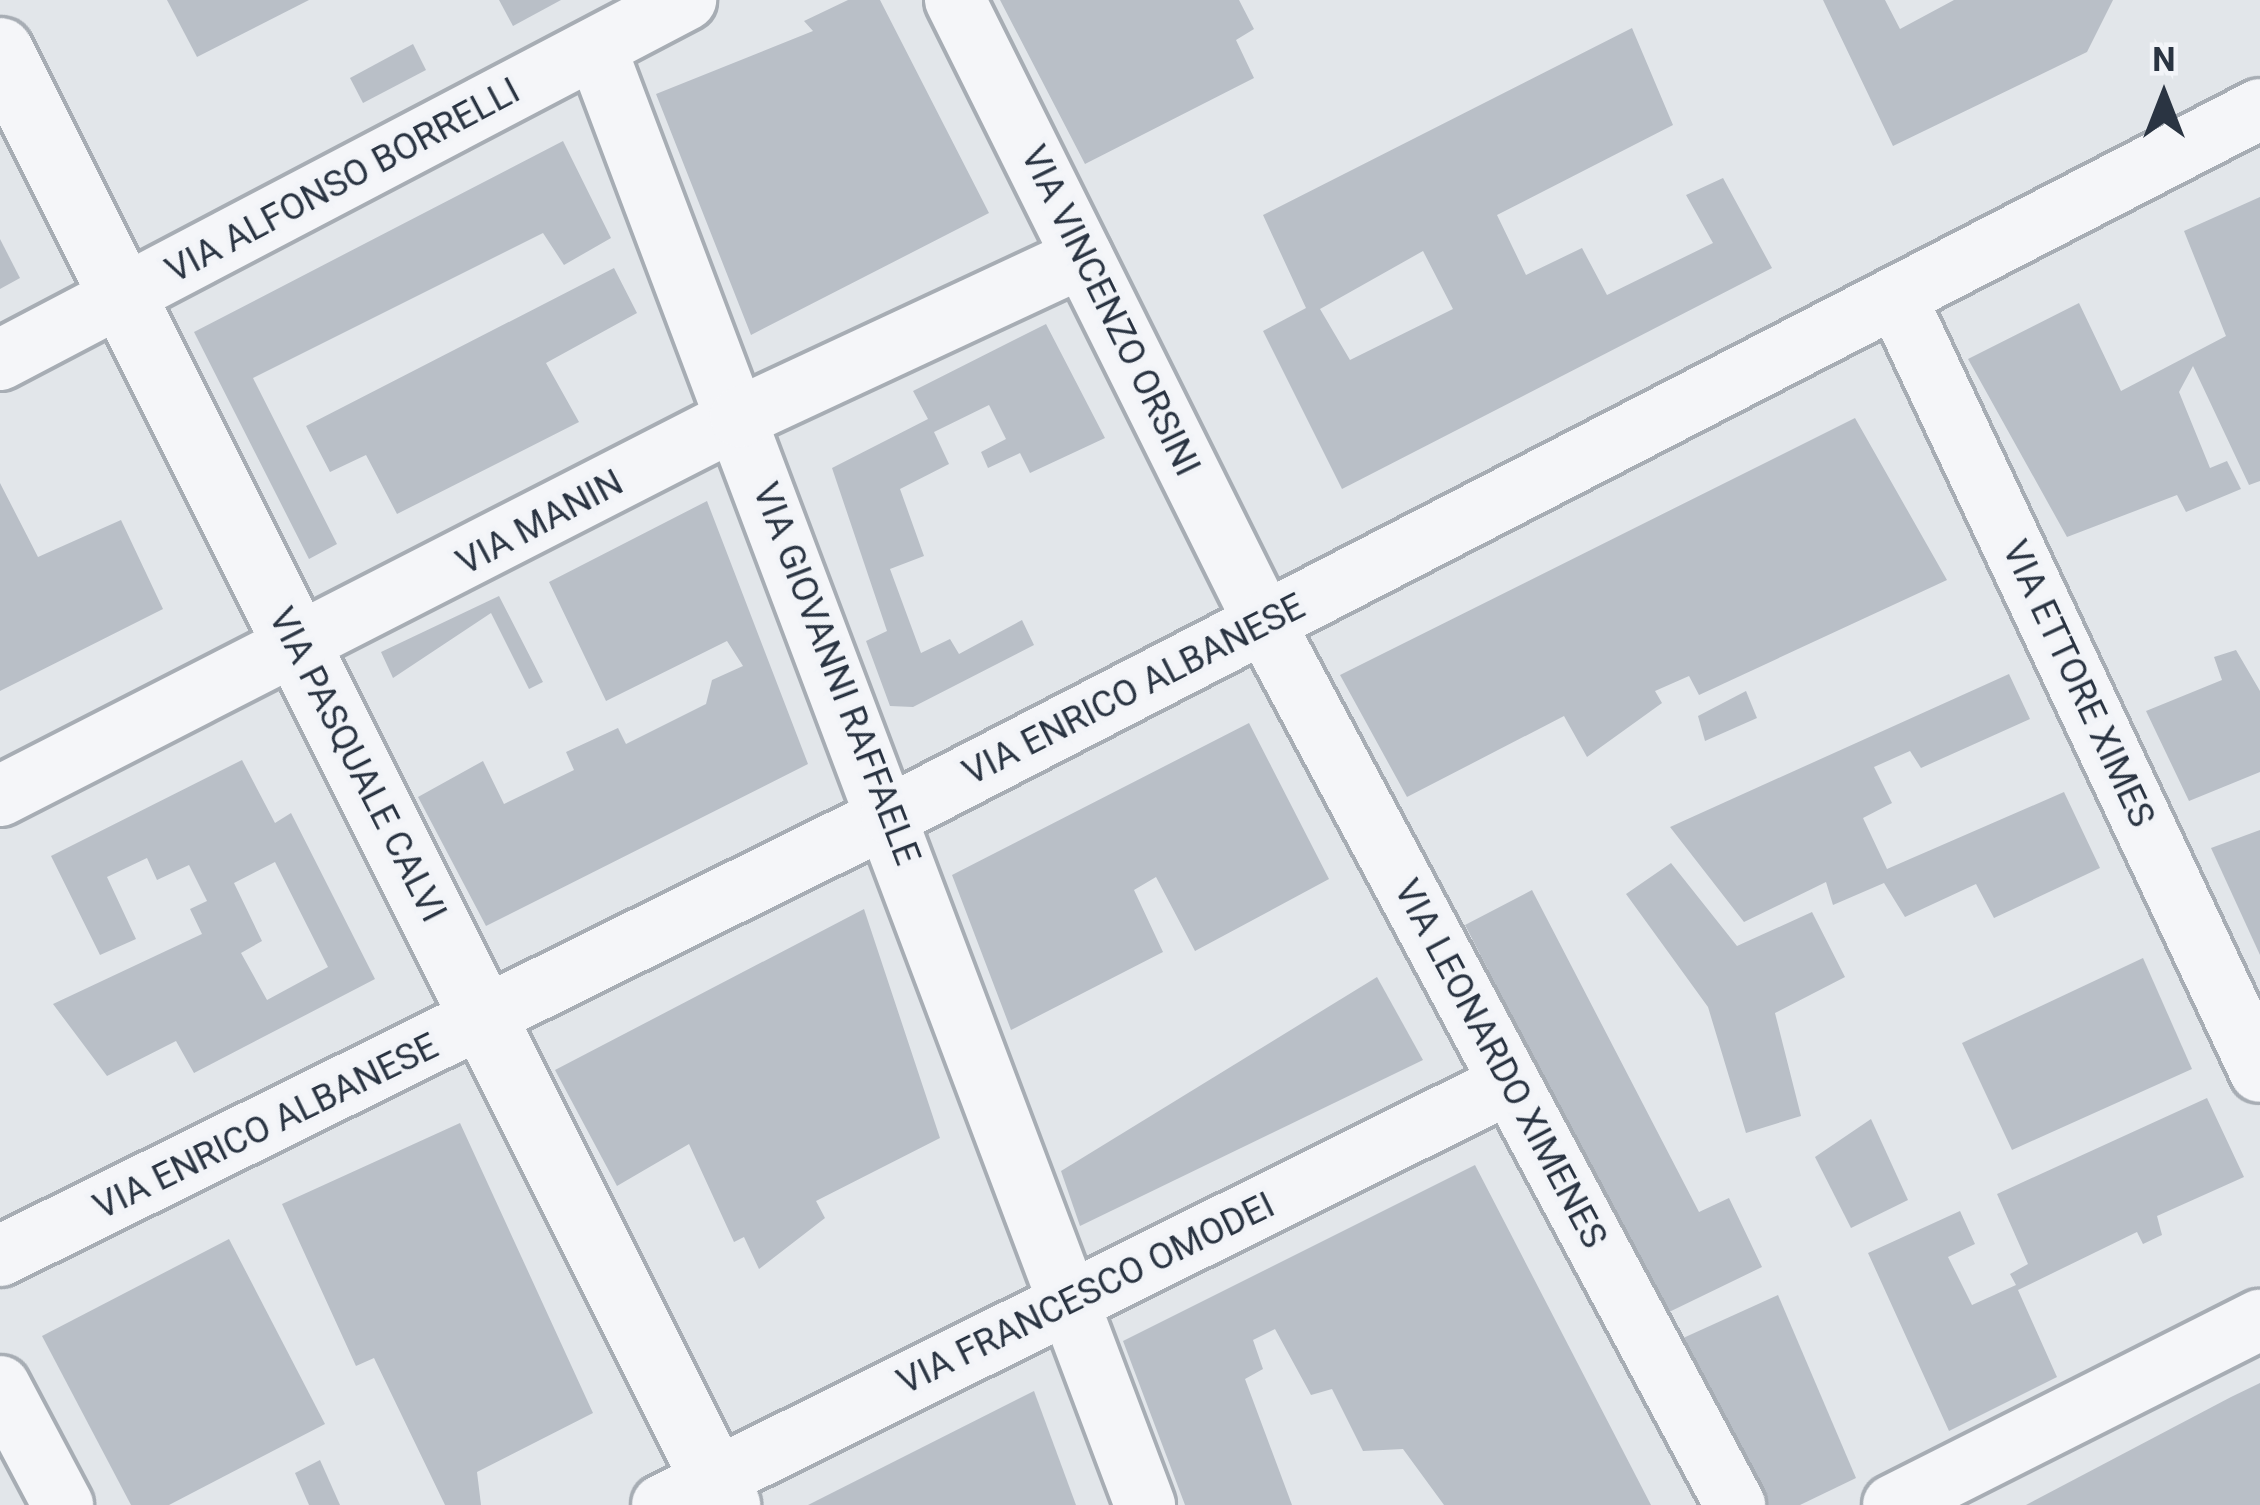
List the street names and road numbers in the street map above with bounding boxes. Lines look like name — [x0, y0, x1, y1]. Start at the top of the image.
street label: VIA ALFONSO BORRELLI — [159, 69, 527, 293]
street label: VIA VINCENZO ORSINI — [1011, 139, 1209, 483]
street label: VIA MANIN — [450, 461, 630, 585]
street label: VIA GIOVANNI RAFFAELE — [743, 477, 929, 871]
street label: VIA ETTORE XIMES — [1993, 534, 2163, 834]
street label: VIA ENRICO ALBANESE — [956, 585, 1312, 795]
street label: VIA PASQUALE CALVI — [259, 601, 455, 929]
street label: VIA LEONARDO XIMENES — [1384, 872, 1616, 1256]
street label: VIA ENRICO ALBANESE — [87, 1025, 445, 1229]
street label: VIA FRANCESCO OMODEI — [891, 1184, 1281, 1404]

